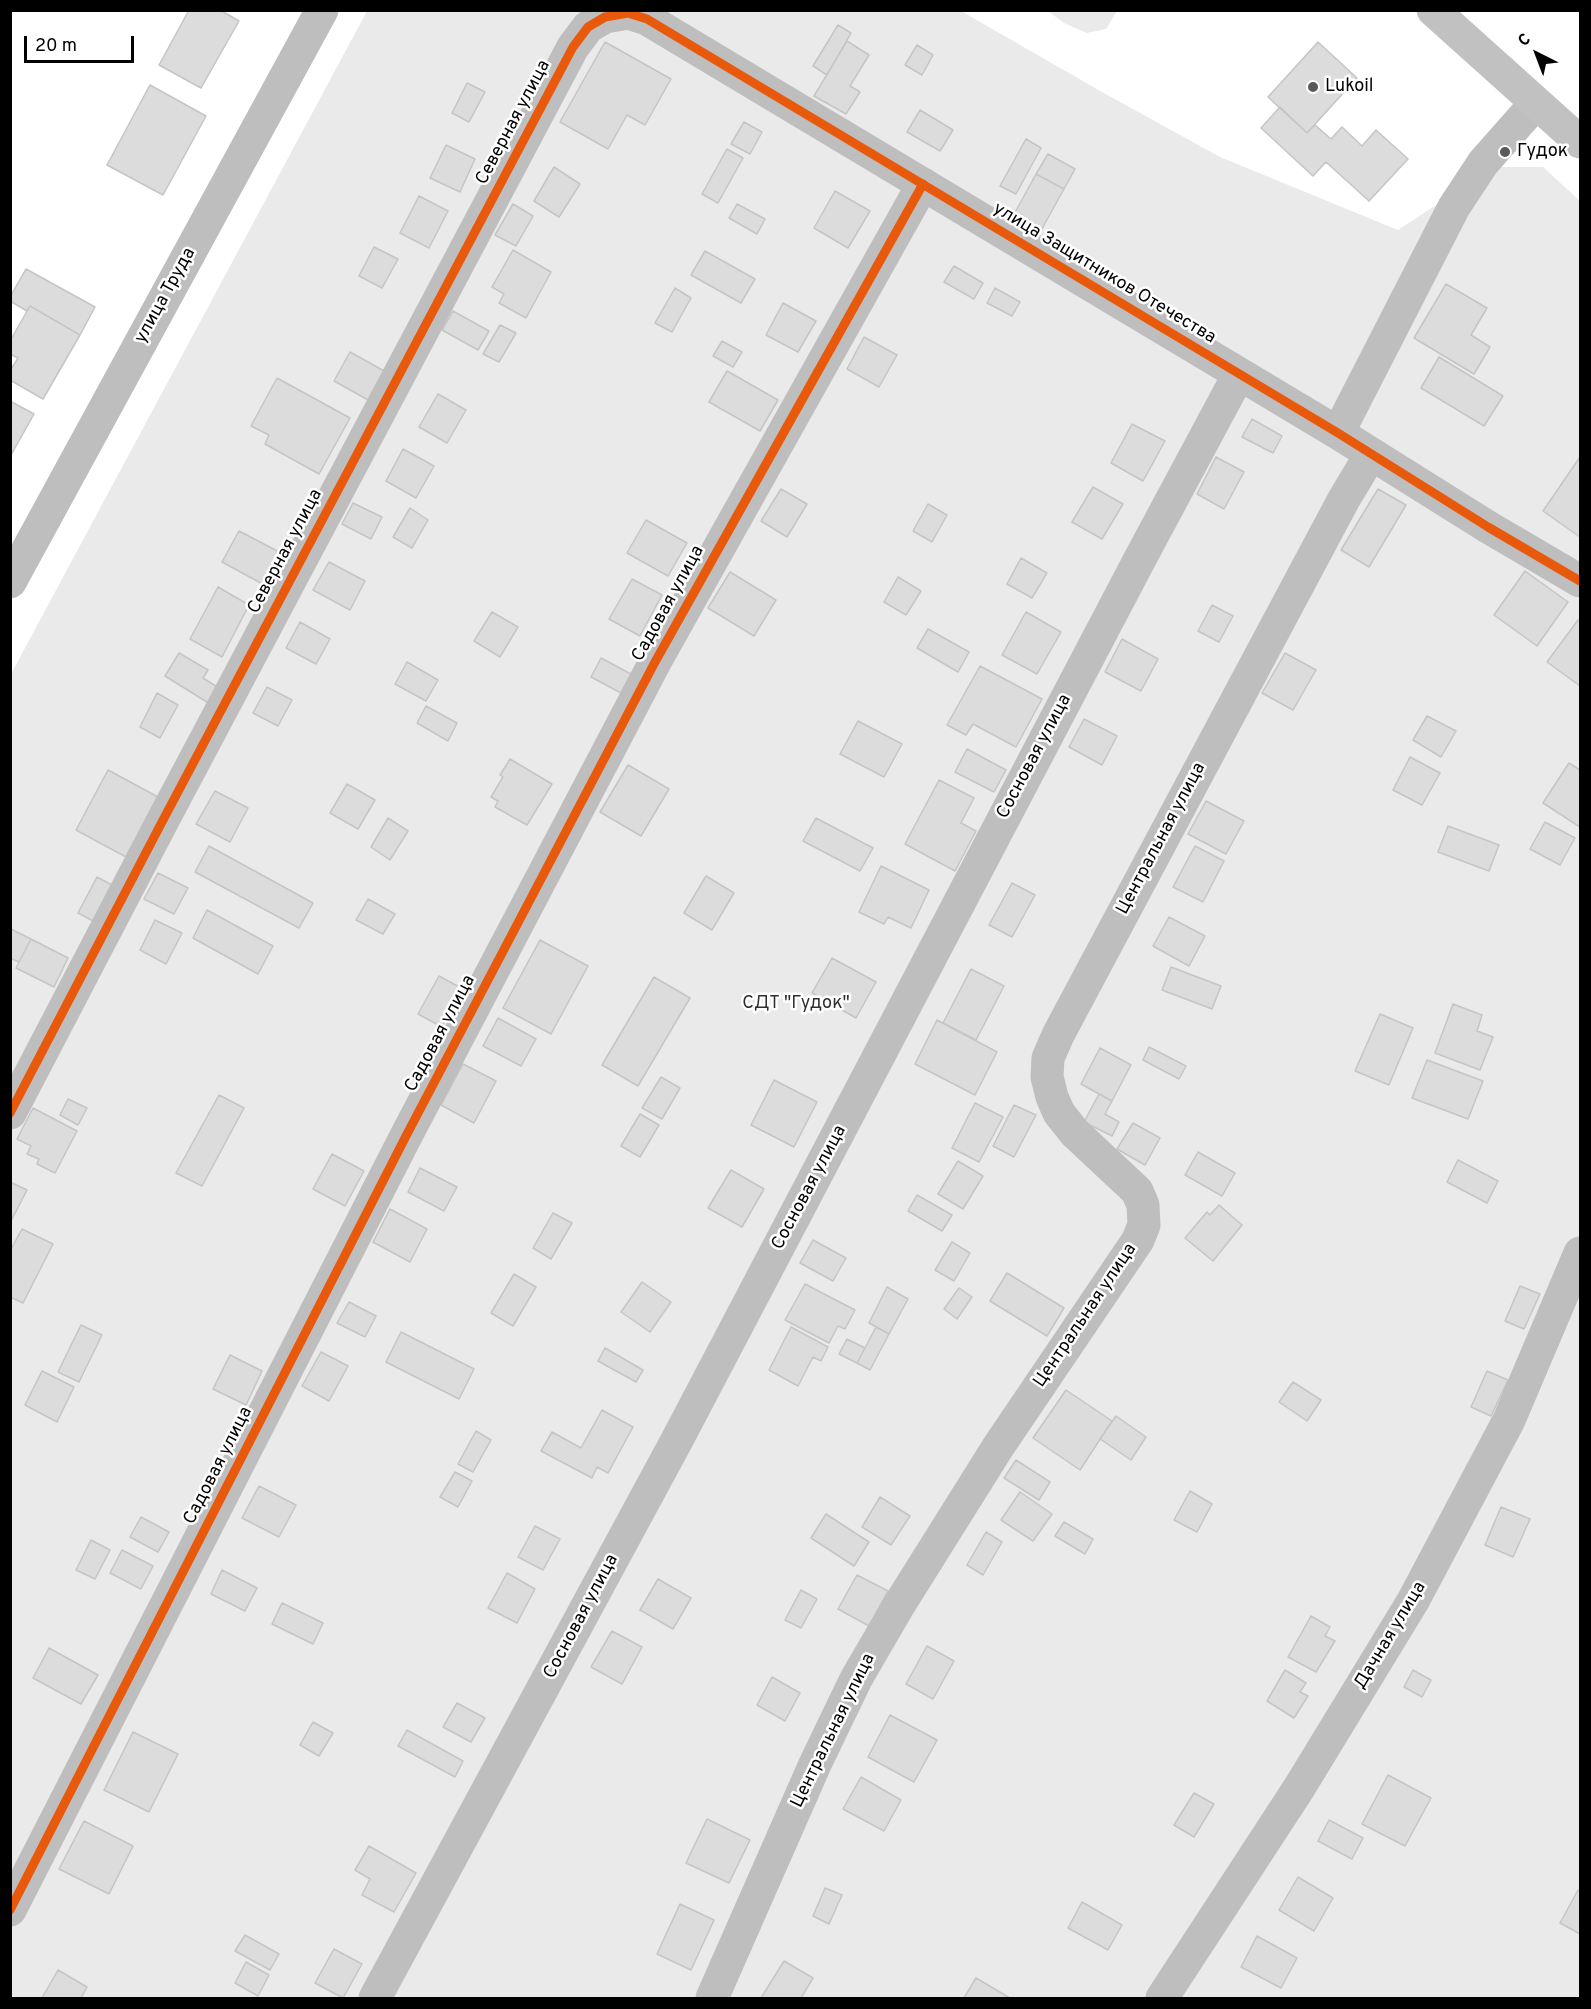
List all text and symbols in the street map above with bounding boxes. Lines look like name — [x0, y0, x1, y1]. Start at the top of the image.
scale bar — [27, 24, 136, 62]
north arrow — [1507, 24, 1567, 84]
text: С — [1514, 30, 1535, 51]
text: 20 m — [35, 35, 77, 58]
street label: Северная улица — [472, 57, 556, 189]
place label: Lukoil — [1325, 76, 1374, 98]
marker: Lukoil — [1306, 80, 1320, 94]
place label: Гудок — [1517, 141, 1568, 163]
marker: Гудок — [1498, 145, 1512, 159]
street label: улица Защитников Отечества — [989, 199, 1219, 349]
street label: улица Труда — [131, 244, 201, 348]
street label: Северная улица — [244, 486, 328, 618]
street label: Садовая улица — [628, 542, 710, 666]
street label: Сосновая улица — [993, 691, 1077, 823]
street label: Центральная улица — [1113, 759, 1211, 919]
street label: Садовая улица — [401, 972, 481, 1096]
park label: СДТ "Гудок" — [742, 993, 850, 1015]
street label: Сосновая улица — [768, 1122, 852, 1254]
street label: Центральная улица — [1030, 1240, 1142, 1392]
street label: Садовая улица — [180, 1404, 258, 1528]
street label: Сосновая улица — [540, 1551, 624, 1683]
street label: Дачная улица — [1350, 1578, 1432, 1694]
street label: Центральная улица — [787, 1650, 881, 1812]

